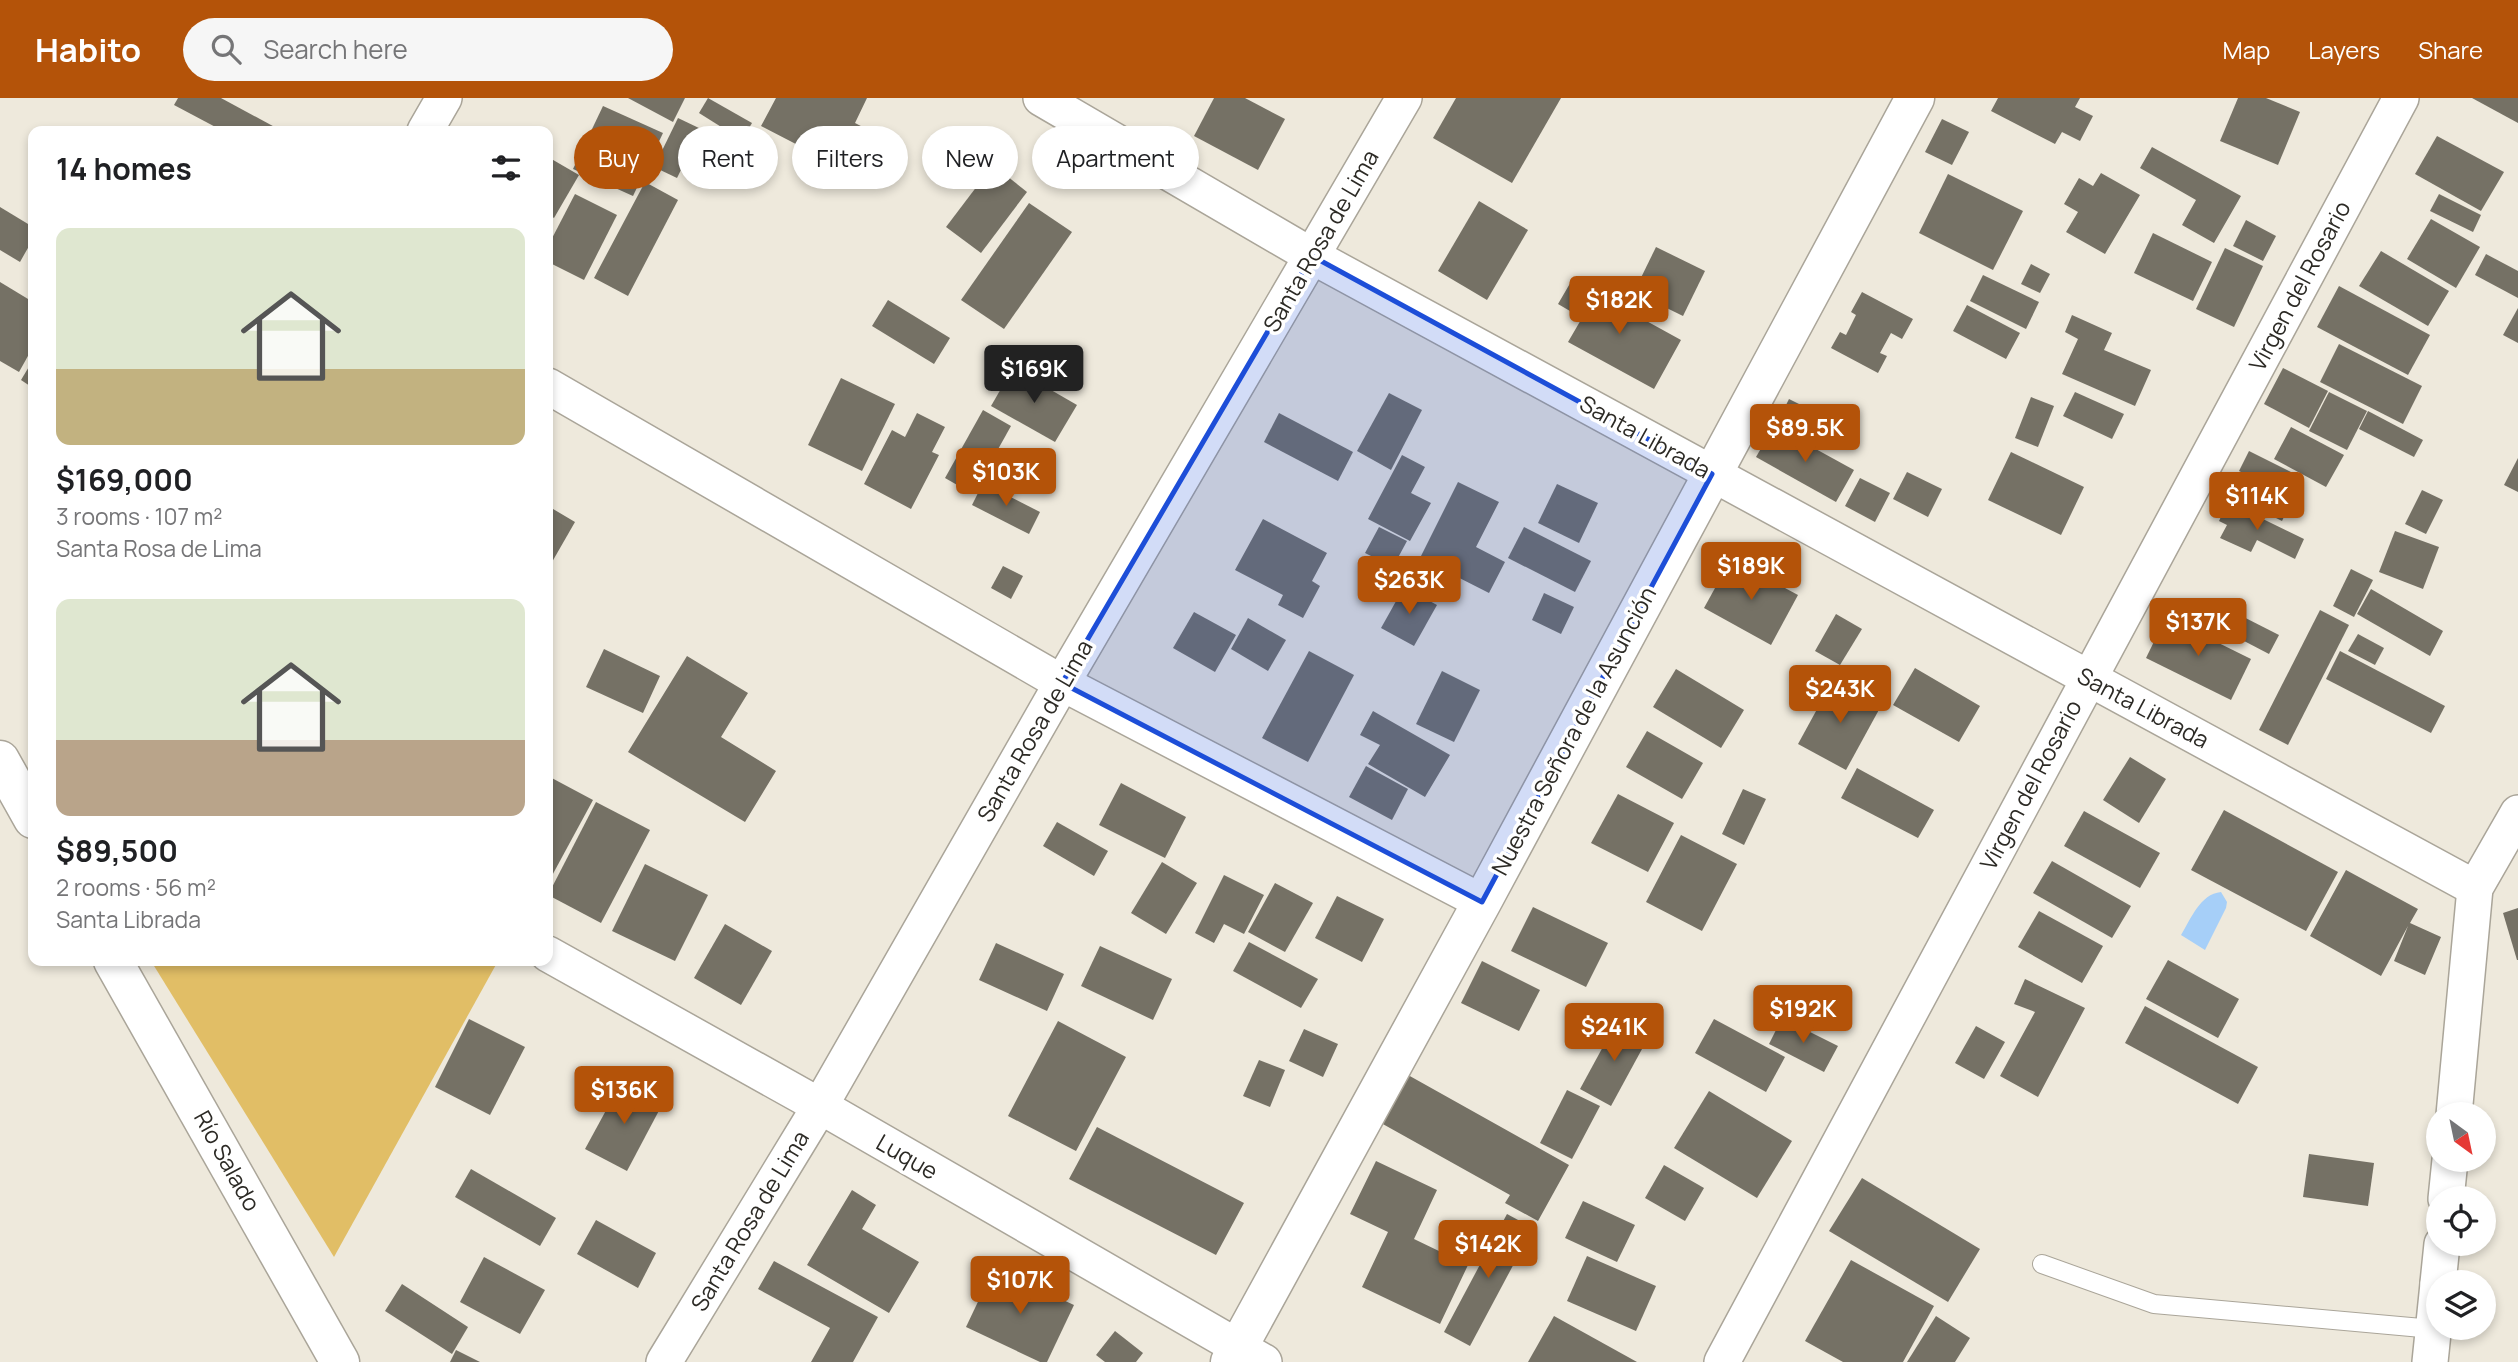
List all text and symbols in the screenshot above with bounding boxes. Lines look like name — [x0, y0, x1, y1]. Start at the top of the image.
search box — [183, 18, 673, 81]
text: Habito — [35, 27, 141, 72]
icon: search — [207, 30, 245, 68]
text: Search here — [263, 31, 408, 67]
text: Map — [2223, 33, 2270, 66]
text: Layers — [2308, 33, 2380, 66]
text: Share — [2418, 33, 2483, 66]
chip: Buy — [574, 126, 664, 189]
chip: Rent — [678, 126, 778, 189]
chip: Filters — [792, 126, 908, 189]
chip: New — [922, 126, 1018, 189]
chip: Apartment — [1032, 126, 1199, 189]
street label: Santa Rosa de Lima — [1255, 143, 1385, 338]
text: 14 homes — [56, 148, 192, 189]
icon: filters — [487, 149, 525, 187]
street label: Virgen del Rosario — [2241, 195, 2358, 376]
icon: home — [228, 273, 354, 399]
pin: $182K — [1570, 276, 1668, 336]
text: $182K — [1585, 283, 1653, 315]
pin: $169K — [985, 345, 1083, 405]
text: $169K — [1000, 352, 1068, 384]
street label: Santa Librada — [1574, 387, 1717, 485]
pin: $89.5K — [1748, 404, 1862, 464]
text: $89.5K — [1766, 411, 1844, 443]
pin: $103K — [957, 448, 1055, 508]
text: $103K — [972, 455, 1040, 487]
text: $169,000 — [56, 459, 193, 500]
pin: $114K — [2208, 472, 2306, 532]
text: $114K — [2225, 479, 2289, 511]
text: 3 rooms · 107 m² — [56, 500, 222, 532]
text: Santa Rosa de Lima — [56, 532, 262, 564]
pin: $189K — [1702, 542, 1800, 602]
text: $189K — [1717, 549, 1785, 581]
pin: $263K — [1360, 556, 1458, 616]
text: $263K — [1374, 563, 1444, 595]
street label: Nuestra Señora de la Asunción — [1483, 581, 1663, 881]
pin: $137K — [2149, 598, 2247, 658]
text: $137K — [2165, 605, 2231, 637]
street label: Santa Rosa de Lima — [969, 633, 1099, 828]
icon: home — [228, 644, 354, 770]
street label: Santa Librada — [2072, 659, 2215, 755]
pin: $243K — [1791, 666, 1889, 725]
text: $243K — [1805, 672, 1875, 704]
street label: Virgen del Rosario — [1972, 694, 2089, 875]
text: $89,500 — [56, 830, 178, 871]
text: 2 rooms · 56 m² — [56, 871, 216, 903]
text: Santa Librada — [56, 903, 201, 935]
pin: $192K — [1754, 986, 1852, 1045]
text: $192K — [1769, 992, 1837, 1024]
pin: $241K — [1565, 1004, 1663, 1063]
text: $241K — [1581, 1010, 1647, 1042]
pin: $136K — [575, 1066, 673, 1126]
text: $136K — [590, 1073, 658, 1105]
north arrow — [2426, 1102, 2496, 1172]
map controls — [2426, 1102, 2496, 1340]
street label: Río Salado — [187, 1104, 269, 1217]
street label: Santa Rosa de Lima — [682, 1124, 816, 1317]
street label: Luque — [871, 1126, 944, 1187]
button: locate — [2426, 1186, 2496, 1256]
pin: $142K — [1439, 1220, 1537, 1280]
text: $142K — [1454, 1227, 1522, 1259]
pin: $107K — [971, 1256, 1069, 1316]
text: $107K — [987, 1263, 1053, 1295]
button: layers — [2426, 1270, 2496, 1340]

